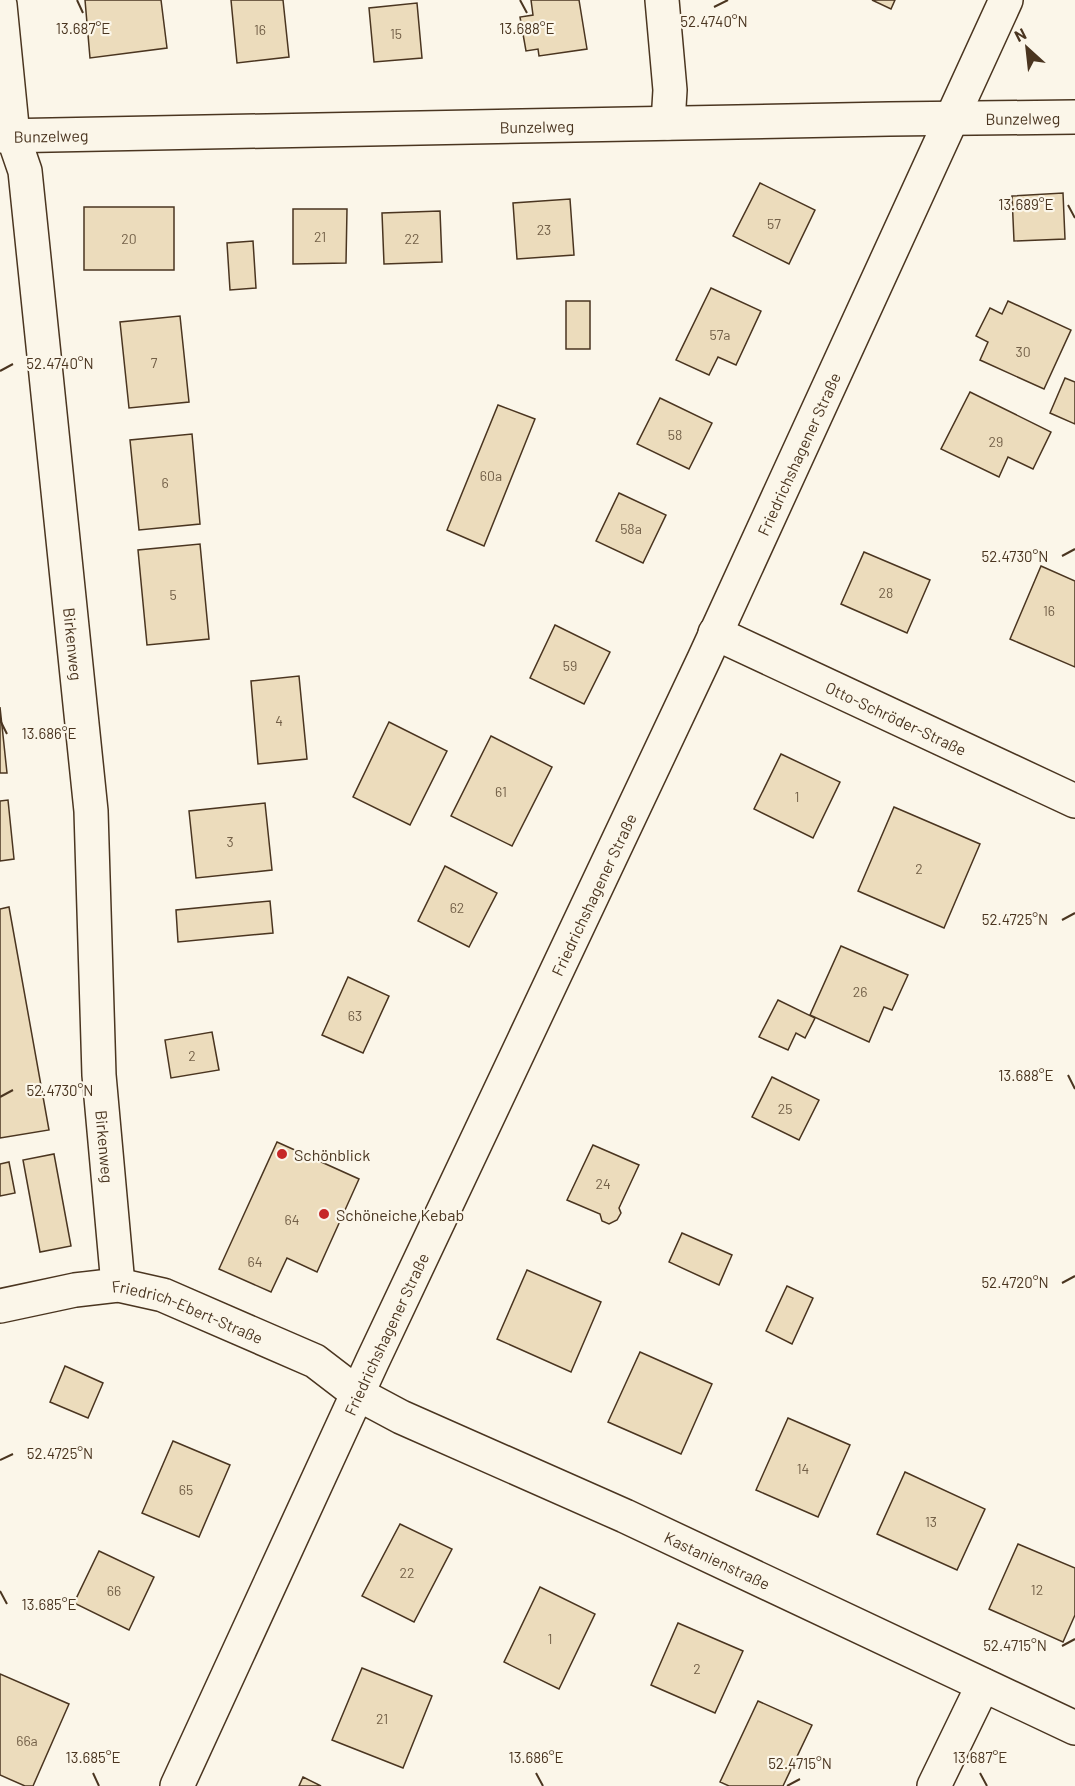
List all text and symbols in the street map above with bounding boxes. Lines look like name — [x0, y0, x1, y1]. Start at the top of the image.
text: 52.4740°N — [680, 12, 748, 30]
north arrow — [997, 18, 1057, 78]
text: 13.687°E — [56, 19, 110, 37]
text: 13.688°E — [499, 19, 555, 37]
house number: 16 — [254, 21, 266, 38]
text: N — [1011, 23, 1029, 45]
house number: 15 — [390, 25, 402, 42]
street label: Bunzelweg — [985, 108, 1060, 127]
street label: Bunzelweg — [499, 116, 574, 136]
street label: Bunzelweg — [13, 125, 89, 145]
text: 13.689°E — [998, 195, 1054, 213]
house number: 57 — [767, 215, 781, 232]
house number: 23 — [537, 221, 551, 238]
house number: 21 — [314, 228, 326, 245]
house number: 20 — [121, 230, 137, 247]
house number: 22 — [404, 230, 420, 247]
house number: 57a — [710, 326, 730, 343]
house number: 30 — [1015, 343, 1031, 360]
text: 52.4740°N — [26, 354, 94, 372]
house number: 7 — [151, 354, 158, 371]
street label: Friedrichshagener Straße — [753, 369, 844, 538]
house number: 58 — [668, 426, 682, 443]
house number: 29 — [989, 433, 1003, 450]
house number: 60a — [480, 467, 502, 484]
house number: 6 — [161, 474, 169, 491]
house number: 58a — [620, 520, 642, 537]
text: 52.4730°N — [982, 547, 1048, 565]
house number: 28 — [879, 584, 893, 601]
house number: 5 — [169, 586, 177, 603]
house number: 16 — [1043, 602, 1055, 619]
street label: Birkenweg — [61, 607, 87, 681]
house number: 59 — [563, 657, 577, 674]
street label: Otto-Schröder-Straße — [823, 677, 970, 759]
house number: 4 — [275, 712, 283, 729]
text: 13.686°E — [21, 724, 77, 742]
house number: 61 — [495, 783, 507, 800]
house number: 1 — [795, 788, 799, 805]
street label: Friedrichshagener Straße — [546, 810, 639, 978]
house number: 3 — [226, 833, 234, 850]
house number: 2 — [915, 860, 923, 877]
house number: 62 — [450, 899, 464, 916]
text: 52.4725°N — [982, 910, 1048, 928]
house number: 26 — [853, 983, 867, 1000]
house number: 63 — [348, 1007, 362, 1024]
house number: 2 — [188, 1047, 196, 1064]
text: 13.688°E — [998, 1066, 1054, 1084]
text: 52.4730°N — [27, 1081, 93, 1099]
house number: 25 — [778, 1100, 792, 1117]
street label: Birkenweg — [93, 1109, 118, 1184]
place label: Schönblick — [294, 1145, 370, 1164]
marker: Schönblick — [275, 1147, 289, 1161]
house number: 24 — [595, 1175, 611, 1192]
place label: Schöneiche Kebab — [336, 1205, 464, 1224]
marker: Schöneiche Kebab — [317, 1207, 331, 1221]
house number: 64 — [285, 1211, 299, 1228]
street label: Friedrichshagener Straße — [339, 1249, 432, 1418]
house number: 64 — [248, 1253, 262, 1270]
text: 52.4720°N — [981, 1273, 1049, 1291]
street label: Friedrich-Ebert-Straße — [111, 1275, 266, 1347]
text: 52.4725°N — [27, 1444, 93, 1462]
house number: 14 — [797, 1460, 809, 1477]
house number: 65 — [179, 1481, 193, 1498]
house number: 13 — [925, 1513, 937, 1530]
street label: Kastanienstraße — [662, 1527, 773, 1593]
house number: 22 — [399, 1564, 415, 1581]
house number: 12 — [1031, 1581, 1043, 1598]
house number: 66 — [107, 1582, 121, 1599]
text: 13.685°E — [21, 1595, 77, 1613]
house number: 1 — [548, 1630, 552, 1647]
text: 52.4715°N — [983, 1636, 1047, 1654]
house number: 2 — [693, 1660, 701, 1677]
house number: 21 — [376, 1710, 388, 1727]
house number: 66a — [16, 1732, 38, 1749]
text: 13.685°E — [65, 1748, 121, 1766]
text: 13.686°E — [508, 1748, 564, 1766]
text: 13.687°E — [953, 1748, 1007, 1766]
text: 52.4715°N — [768, 1754, 832, 1772]

